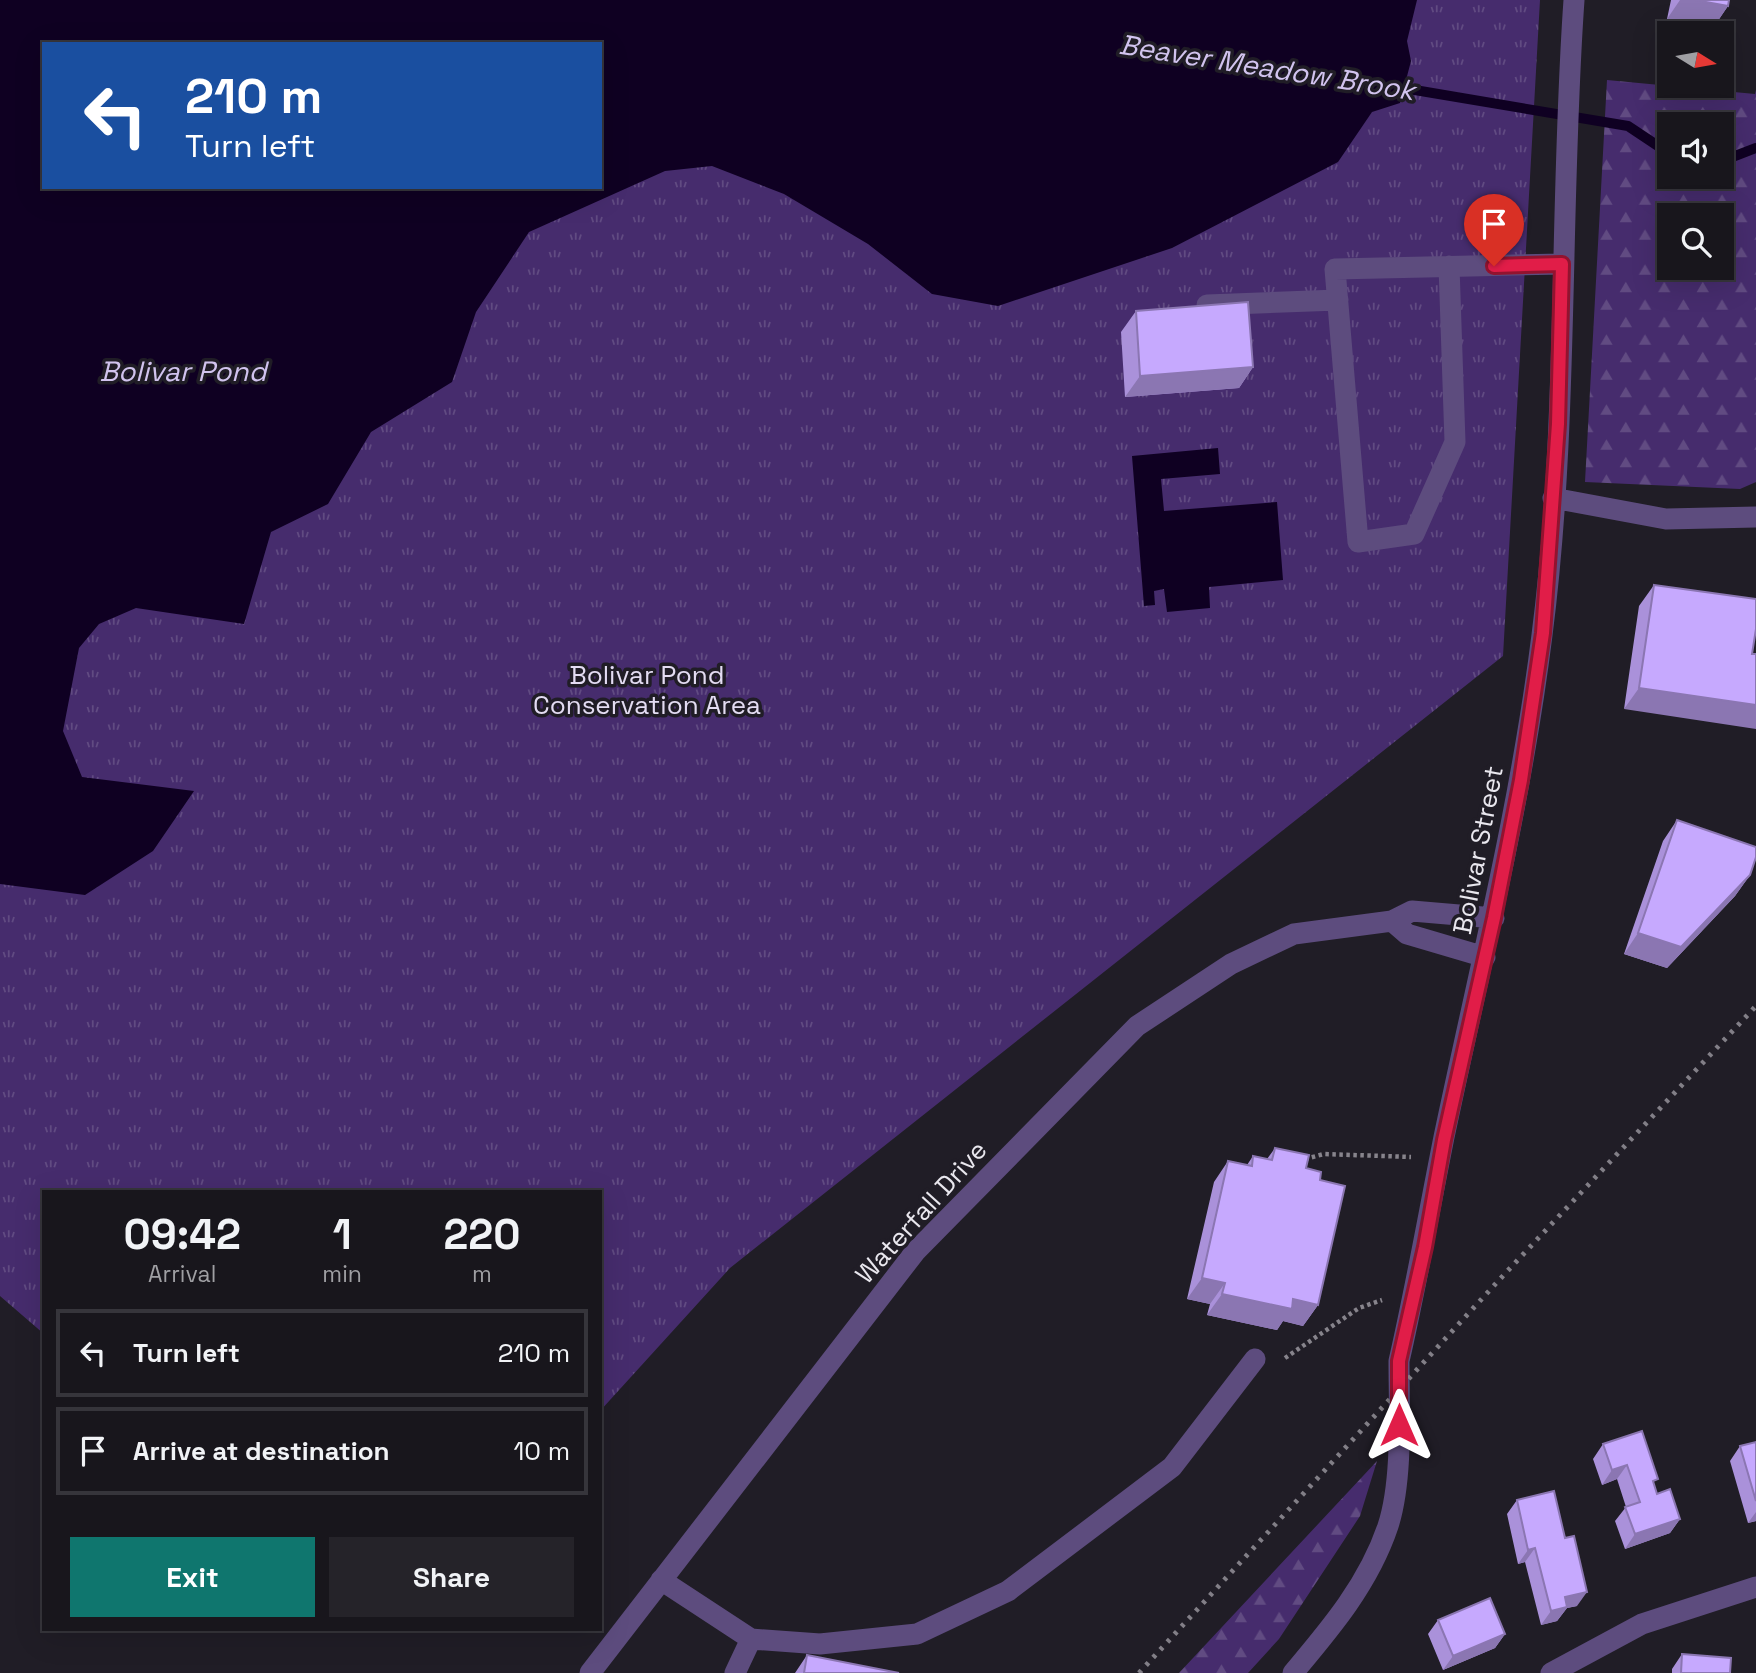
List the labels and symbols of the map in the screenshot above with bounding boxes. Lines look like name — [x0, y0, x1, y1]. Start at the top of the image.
north arrow — [1657, 21, 1734, 98]
water label: Beaver Meadow Brook — [1117, 26, 1420, 109]
pin — [1464, 194, 1524, 266]
water label: Bolivar Pond — [100, 353, 269, 389]
park label: Bolivar Pond Conservation Area — [533, 658, 761, 722]
street label: Bolivar Street — [1445, 763, 1511, 937]
street label: Waterfall Drive — [848, 1133, 994, 1291]
position arrow — [1362, 1388, 1436, 1462]

